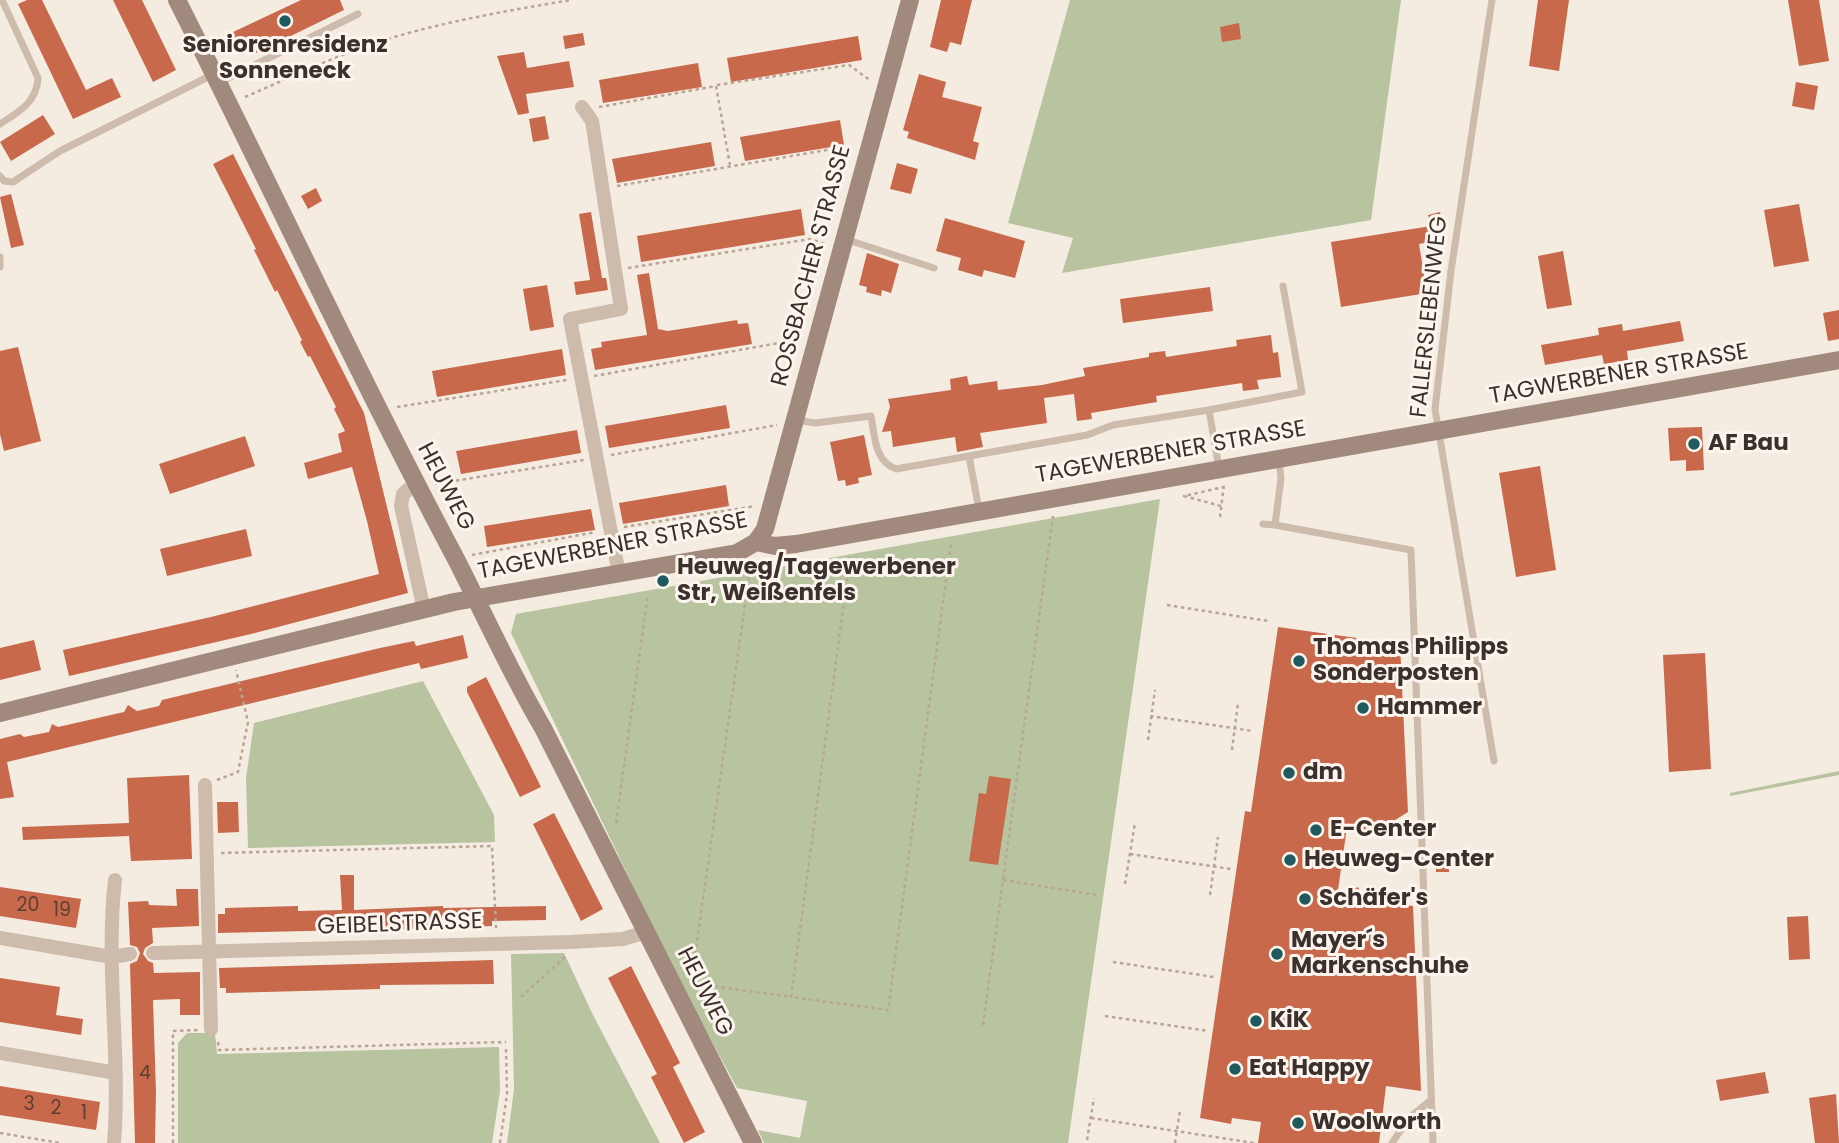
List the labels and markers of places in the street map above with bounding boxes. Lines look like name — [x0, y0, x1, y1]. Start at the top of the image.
marker: Seniorenresidenz Sonneneck — [277, 13, 293, 29]
place label: Seniorenresidenz Sonneneck — [182, 32, 388, 86]
place label: AF Bau — [1708, 430, 1789, 458]
marker: AF Bau — [1686, 436, 1702, 452]
place label: Heuweg/Tagewerbener Str, Weißenfels — [677, 554, 956, 608]
marker: Heuweg/Tagewerbener Str, Weißenfels — [655, 573, 671, 589]
place label: Thomas Philipps Sonderposten — [1313, 634, 1509, 688]
marker: Thomas Philipps Sonderposten — [1291, 653, 1307, 669]
place label: Hammer — [1377, 694, 1482, 722]
marker: Hammer — [1355, 700, 1371, 716]
place label: dm — [1303, 759, 1343, 787]
marker: dm — [1281, 765, 1297, 781]
place label: E-Center — [1330, 816, 1436, 844]
marker: E-Center — [1308, 822, 1324, 838]
place label: Heuweg-Center — [1304, 846, 1494, 874]
marker: Heuweg-Center — [1282, 852, 1298, 868]
place label: Schäfer's — [1319, 885, 1428, 913]
marker: Schäfer's — [1297, 891, 1313, 907]
place label: Mayer´s Markenschuhe — [1291, 927, 1469, 981]
marker: Mayer´s Markenschuhe — [1269, 946, 1285, 962]
place label: KiK — [1270, 1007, 1309, 1035]
marker: KiK — [1248, 1013, 1264, 1029]
place label: Eat Happy — [1249, 1055, 1369, 1083]
marker: Eat Happy — [1227, 1061, 1243, 1077]
place label: Woolworth — [1312, 1109, 1442, 1137]
marker: Woolworth — [1290, 1115, 1306, 1131]

